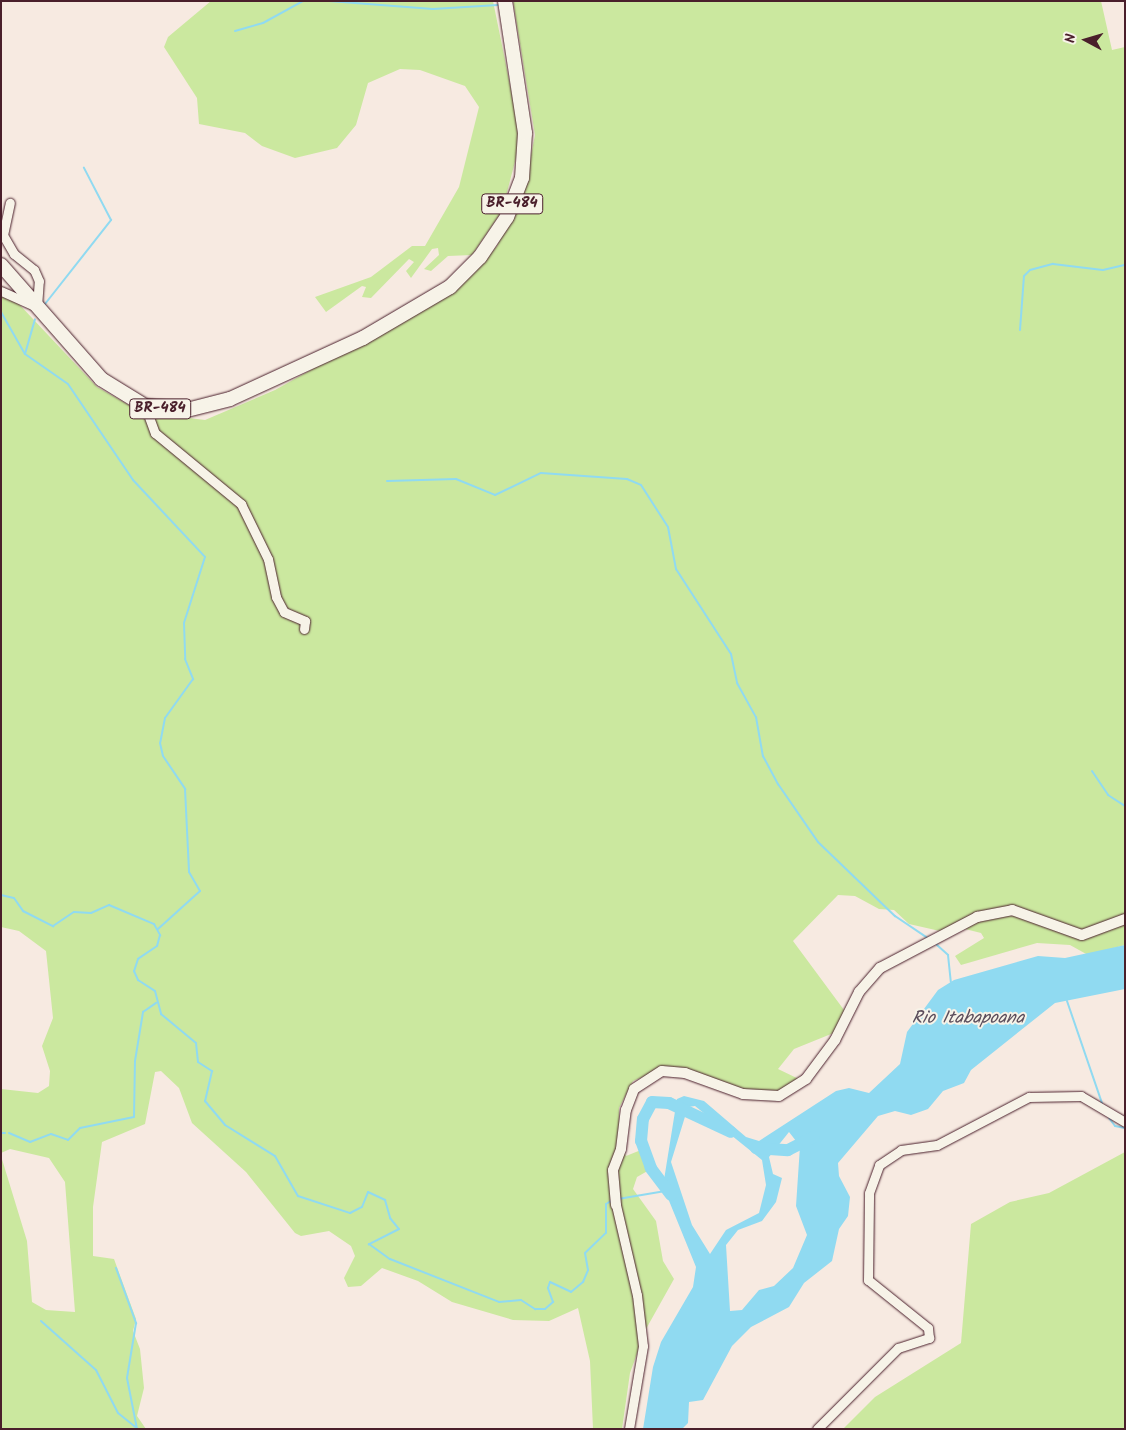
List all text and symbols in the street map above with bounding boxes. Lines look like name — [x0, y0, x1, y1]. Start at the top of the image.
north arrow — [1061, 15, 1111, 65]
text: N — [1060, 33, 1082, 44]
road number: BR-484 — [481, 192, 543, 216]
road number: BR-484 — [129, 396, 191, 422]
water label: Rio Itabapoana — [912, 1008, 1024, 1030]

